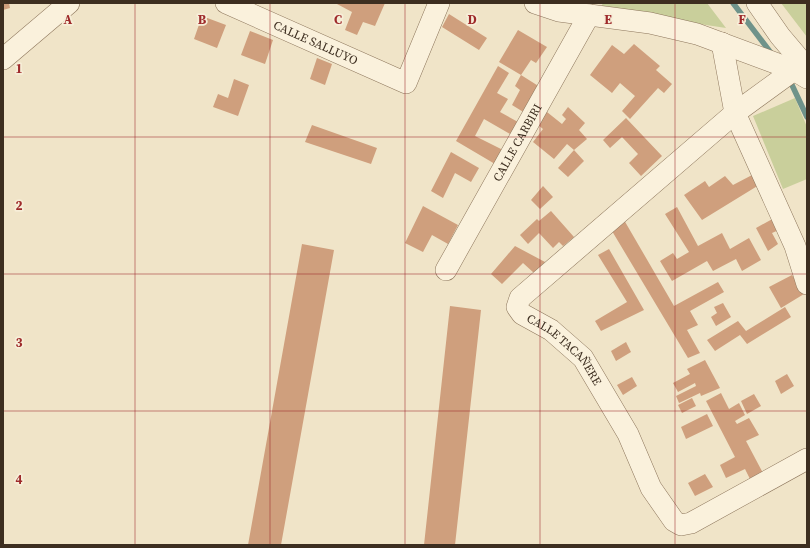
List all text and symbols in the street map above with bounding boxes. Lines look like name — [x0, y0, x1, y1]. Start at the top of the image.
text: A — [64, 11, 73, 28]
text: B — [198, 11, 207, 28]
text: D — [467, 11, 477, 28]
text: E — [604, 11, 612, 28]
text: F — [738, 11, 746, 28]
street label: CALLE SALLUYO — [272, 18, 360, 68]
text: 1 — [15, 60, 23, 77]
street label: CALLE CARBIRI — [489, 101, 546, 184]
text: 2 — [15, 197, 23, 214]
street label: CALLE TACAÑERE — [524, 310, 605, 388]
text: 3 — [15, 334, 23, 351]
text: 4 — [15, 471, 23, 488]

